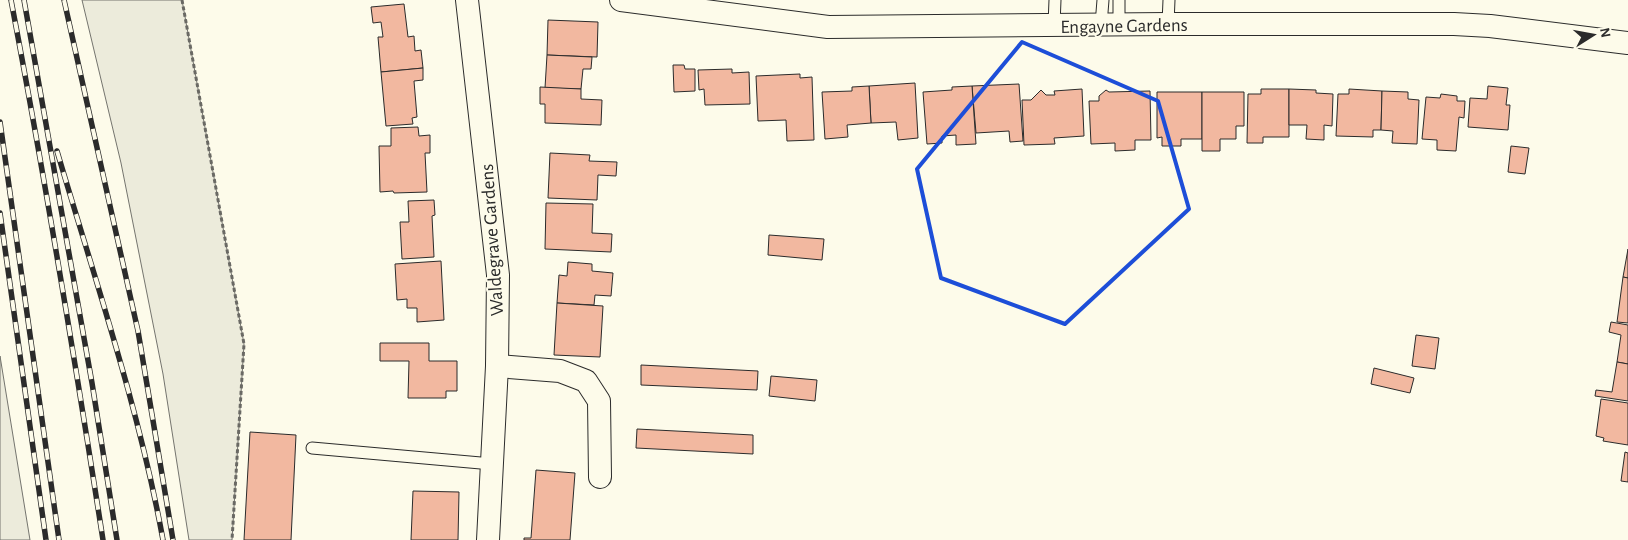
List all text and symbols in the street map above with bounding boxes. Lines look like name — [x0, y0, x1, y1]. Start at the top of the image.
north arrow — [1568, 10, 1618, 60]
street label: Engayne Gardens — [1060, 16, 1188, 37]
text: N — [1597, 27, 1613, 39]
street label: Waldegrave Gardens — [478, 163, 507, 317]

